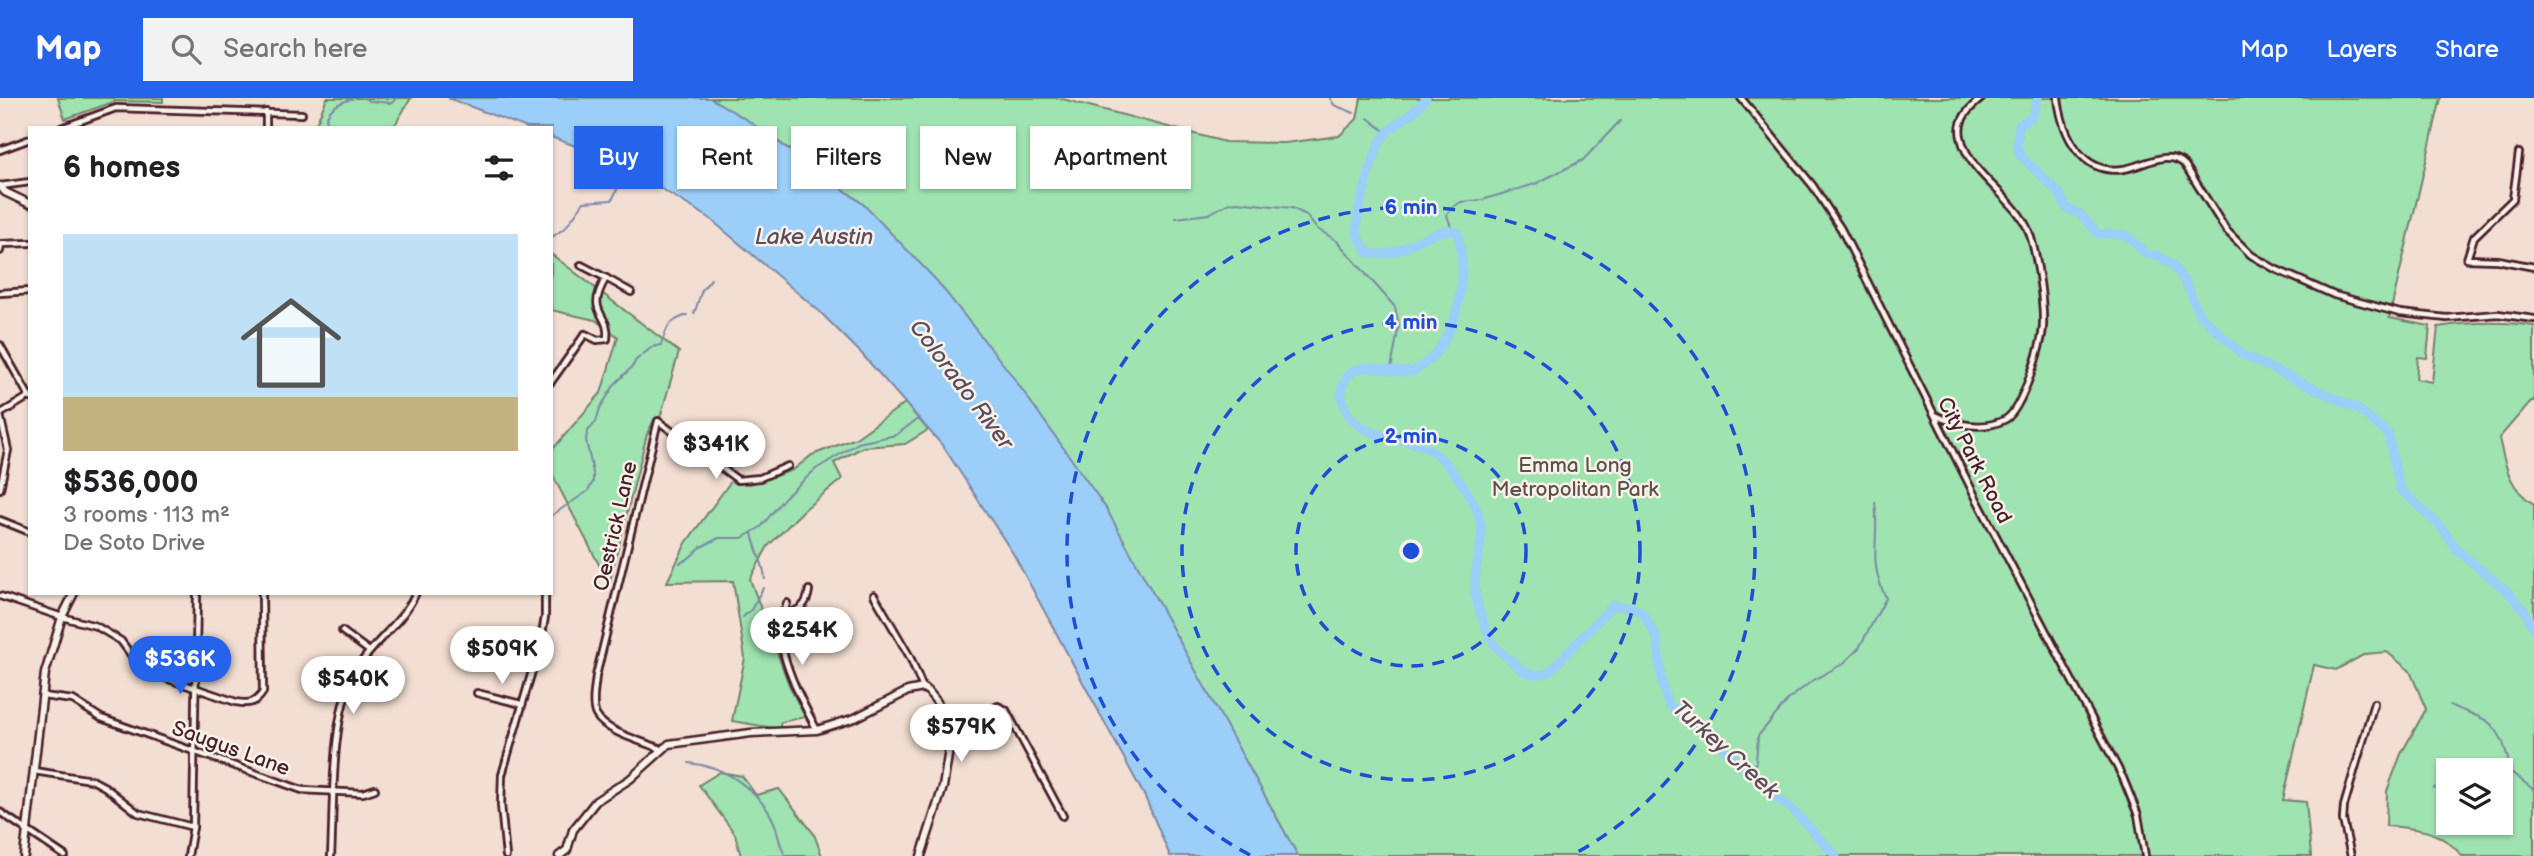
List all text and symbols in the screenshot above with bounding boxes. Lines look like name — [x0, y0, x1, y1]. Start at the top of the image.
search box — [143, 18, 633, 81]
text: Map — [35, 29, 101, 69]
icon: search — [167, 30, 205, 68]
text: Search here — [223, 34, 367, 65]
text: Map — [2240, 35, 2288, 64]
text: Layers — [2326, 35, 2397, 64]
text: Share — [2435, 35, 2499, 64]
chip: Buy — [574, 126, 663, 189]
chip: Rent — [677, 126, 777, 189]
chip: Filters — [791, 126, 906, 189]
chip: New — [920, 126, 1016, 189]
chip: Apartment — [1030, 126, 1191, 189]
icon: filters — [480, 149, 518, 187]
text: 6 homes — [63, 150, 180, 186]
text: 6 min — [1384, 195, 1438, 220]
water label: Lake Austin — [755, 223, 873, 251]
icon: home — [228, 280, 354, 406]
text: 4 min — [1385, 310, 1437, 335]
water label: Colorado River — [903, 314, 1020, 457]
street label: City Park Road — [1932, 393, 2017, 528]
pin: $341K — [667, 422, 765, 481]
text: 2 min — [1384, 424, 1438, 449]
text: $341K — [683, 430, 750, 458]
park label: Emma Long Metropolitan Park — [1491, 453, 1659, 502]
street label: Oestrick Lane — [588, 459, 643, 593]
text: $536,000 — [63, 465, 199, 501]
text: 3 rooms · 113 m² — [63, 501, 230, 529]
text: De Soto Drive — [63, 529, 205, 557]
centre of rings — [1399, 539, 1423, 563]
pin: $254K — [753, 608, 851, 667]
text: $254K — [766, 616, 838, 644]
pin: $509K — [453, 626, 551, 686]
text: $509K — [466, 635, 538, 663]
pin: $536K — [131, 636, 229, 696]
text: $536K — [144, 645, 216, 673]
pin: $540K — [304, 656, 402, 716]
text: $540K — [317, 665, 389, 693]
water label: Turkey Creek — [1666, 695, 1785, 805]
pin: $579K — [912, 704, 1010, 764]
text: $579K — [926, 713, 996, 741]
street label: Saugus Lane — [168, 716, 293, 781]
map controls — [2436, 758, 2513, 835]
button: layers — [2436, 758, 2513, 835]

